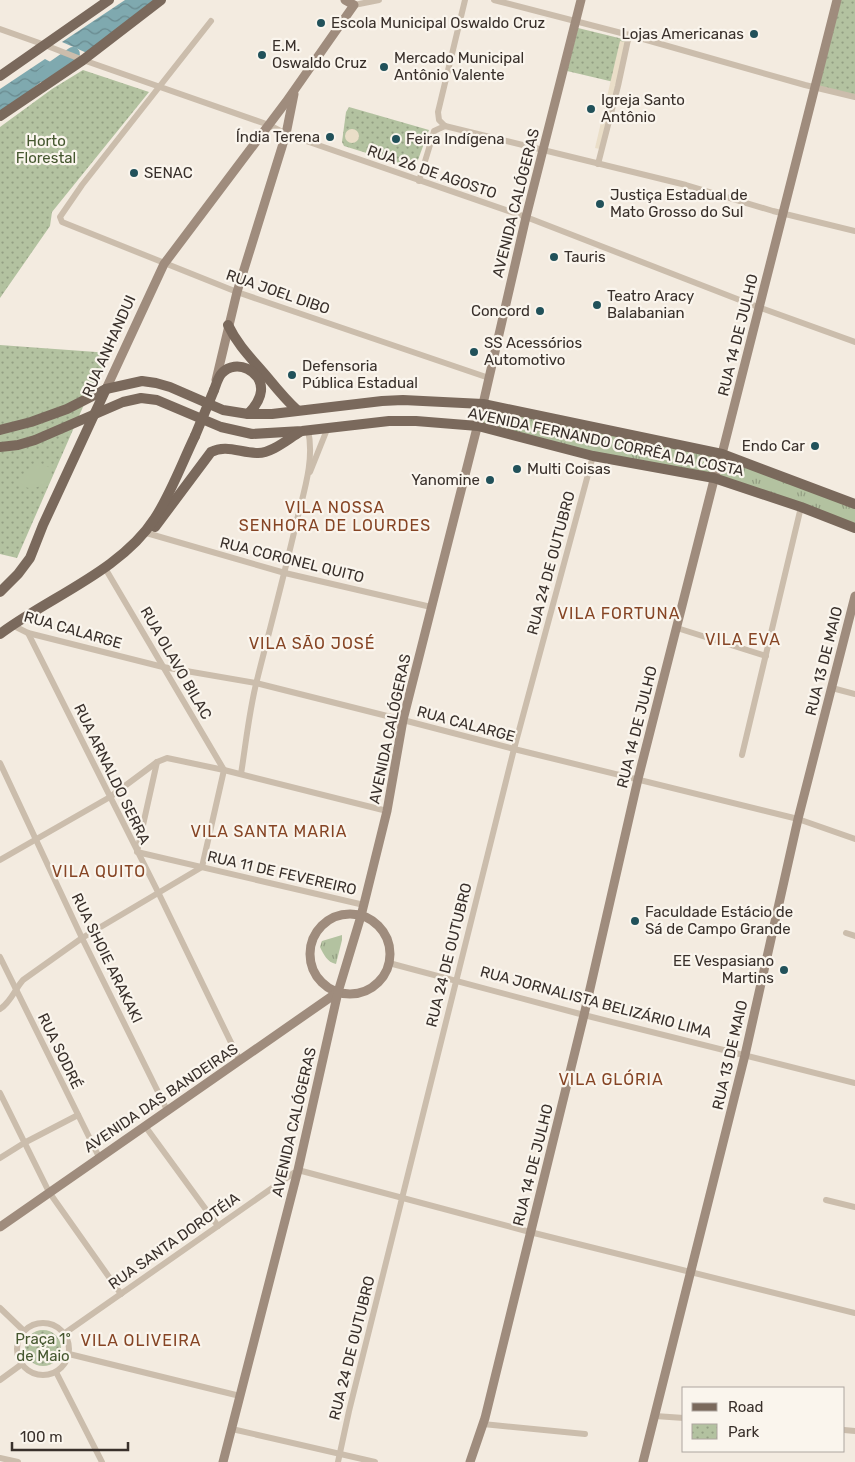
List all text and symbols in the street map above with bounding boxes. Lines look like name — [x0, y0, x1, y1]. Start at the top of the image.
place label: Escola Municipal Oswaldo Cruz — [331, 14, 546, 32]
marker: Escola Municipal Oswaldo Cruz — [315, 17, 327, 29]
place label: Lojas Americanas — [621, 25, 744, 43]
marker: Lojas Americanas — [748, 28, 760, 40]
place label: E.M. Oswaldo Cruz — [272, 37, 367, 72]
marker: E.M. Oswaldo Cruz — [256, 49, 268, 61]
place label: Mercado Municipal Antônio Valente — [394, 49, 524, 84]
marker: Mercado Municipal Antônio Valente — [378, 61, 390, 73]
place label: Igreja Santo Antônio — [601, 91, 685, 126]
marker: Igreja Santo Antônio — [585, 103, 597, 115]
street label: AVENIDA CALÓGERAS — [489, 127, 543, 279]
place label: Índia Terena — [236, 128, 320, 146]
place label: Feira Indígena — [406, 130, 505, 148]
marker: Índia Terena — [324, 131, 336, 143]
park label: Horto Florestal — [16, 132, 76, 167]
marker: Feira Indígena — [390, 133, 402, 145]
street label: RUA 26 DE AGOSTO — [365, 141, 499, 203]
place label: SENAC — [144, 164, 193, 182]
marker: SENAC — [128, 167, 140, 179]
place label: Justiça Estadual de Mato Grosso do Sul — [610, 186, 748, 221]
marker: Justiça Estadual de Mato Grosso do Sul — [594, 198, 606, 210]
place label: Tauris — [564, 248, 606, 266]
marker: Tauris — [548, 251, 560, 263]
street label: RUA JOEL DIBO — [224, 266, 332, 318]
street label: RUA 14 DE JULHO — [714, 272, 762, 398]
place label: Teatro Aracy Balabanian — [607, 287, 694, 322]
street label: RUA ANHANDUI — [78, 292, 140, 400]
marker: Teatro Aracy Balabanian — [591, 299, 603, 311]
place label: Concord — [471, 302, 530, 320]
marker: Concord — [534, 305, 546, 317]
place label: SS Acessórios Automotivo — [484, 334, 582, 369]
marker: SS Acessórios Automotivo — [468, 346, 480, 358]
place label: Defensoria Pública Estadual — [302, 357, 418, 392]
marker: Defensoria Pública Estadual — [286, 369, 298, 381]
street label: AVENIDA FERNANDO CORRÊA DA COSTA — [466, 404, 746, 480]
place label: Endo Car — [742, 437, 805, 455]
marker: Endo Car — [809, 440, 821, 452]
place label: Multi Coisas — [527, 460, 611, 478]
marker: Multi Coisas — [511, 463, 523, 475]
place label: Yanomine — [411, 471, 480, 489]
marker: Yanomine — [484, 474, 496, 486]
street label: RUA 24 DE OUTUBRO — [523, 489, 579, 637]
district label: VILA NOSSA SENHORA DE LOURDES — [239, 498, 431, 535]
street label: RUA CORONEL QUITO — [218, 533, 366, 587]
street label: RUA OLAVO BILAC — [136, 603, 216, 723]
district label: VILA FORTUNA — [558, 604, 680, 623]
street label: RUA 13 DE MAIO — [802, 605, 846, 717]
street label: RUA CALARGE — [22, 607, 124, 653]
district label: VILA EVA — [705, 630, 781, 649]
district label: VILA SÃO JOSÉ — [249, 634, 375, 653]
street label: AVENIDA CALÓGERAS — [365, 652, 415, 806]
street label: RUA 14 DE JULHO — [613, 664, 661, 790]
street label: RUA ARNALDO SERRA — [70, 701, 154, 847]
street label: RUA CALARGE — [415, 702, 517, 746]
district label: VILA SANTA MARIA — [191, 822, 348, 841]
street label: RUA 11 DE FEVEREIRO — [206, 847, 358, 899]
district label: VILA QUITO — [52, 862, 146, 881]
street label: RUA 24 DE OUTUBRO — [422, 881, 476, 1029]
street label: RUA SHOIE ARAKAKI — [68, 890, 146, 1026]
place label: Faculdade Estácio de Sá de Campo Grande — [645, 903, 793, 938]
marker: Faculdade Estácio de Sá de Campo Grande — [629, 915, 641, 927]
place label: EE Vespasiano Martins — [673, 952, 774, 987]
street label: RUA JORNALISTA BELIZÁRIO LIMA — [478, 962, 714, 1042]
marker: EE Vespasiano Martins — [778, 964, 790, 976]
street label: RUA 13 DE MAIO — [709, 998, 751, 1112]
street label: RUA SODRÉ — [34, 1010, 86, 1092]
street label: AVENIDA DAS BANDEIRAS — [80, 1040, 242, 1156]
street label: AVENIDA CALÓGERAS — [268, 1045, 320, 1199]
district label: VILA GLÓRIA — [558, 1069, 664, 1089]
street label: RUA 14 DE JULHO — [509, 1102, 557, 1228]
street label: RUA SANTA DOROTÉIA — [105, 1189, 243, 1293]
street label: RUA 24 DE OUTUBRO — [325, 1274, 379, 1422]
park label: Praça 1º de Maio — [15, 1330, 71, 1365]
district label: VILA OLIVEIRA — [80, 1331, 202, 1350]
legend — [682, 1387, 845, 1452]
text: Road — [728, 1398, 764, 1416]
scale bar — [12, 1420, 129, 1452]
text: Park — [728, 1423, 759, 1441]
text: 100 m — [20, 1428, 62, 1446]

